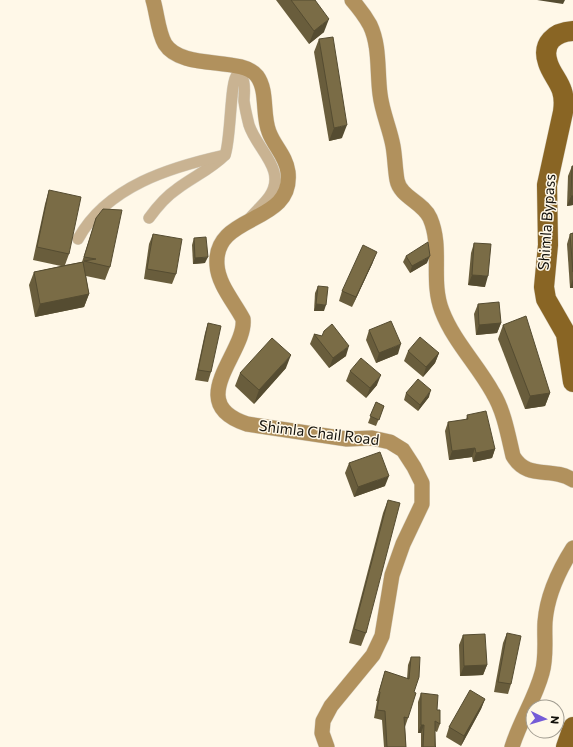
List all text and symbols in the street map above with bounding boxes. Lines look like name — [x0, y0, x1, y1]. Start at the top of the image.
street label: Shimla Bypass — [534, 173, 558, 271]
street label: Shimla Chail Road — [258, 416, 380, 448]
north arrow — [525, 699, 565, 739]
text: N — [549, 715, 562, 725]

